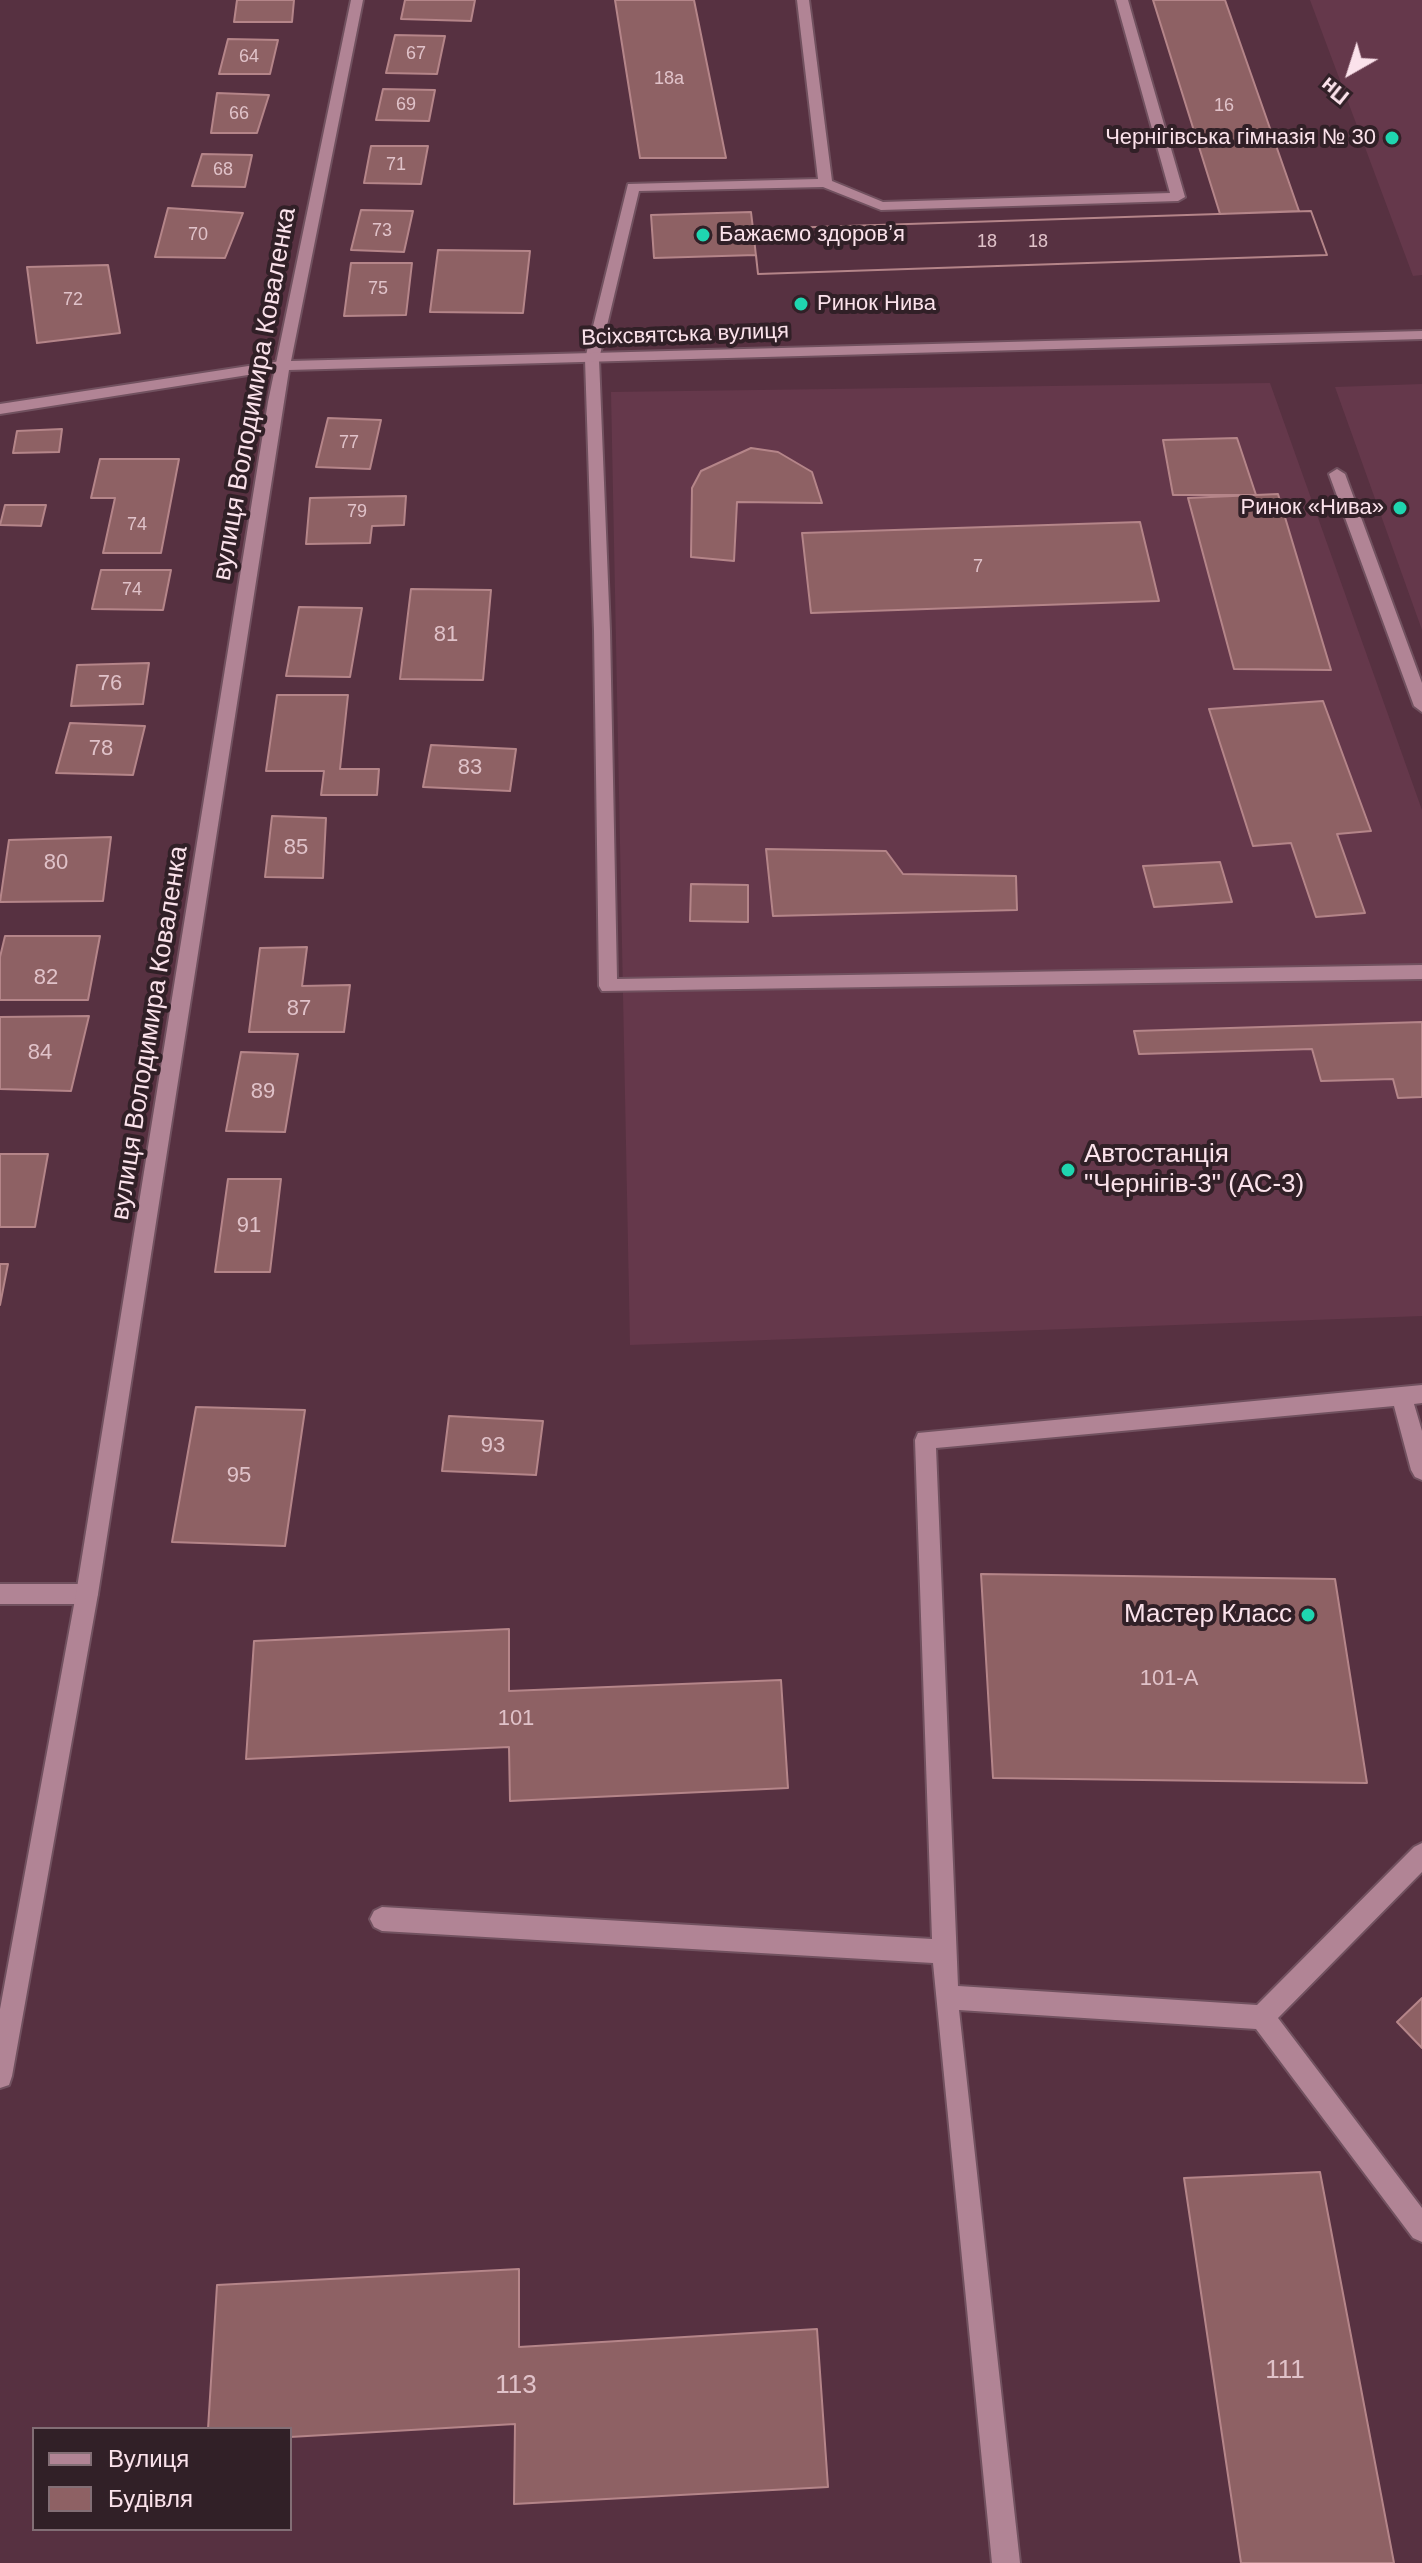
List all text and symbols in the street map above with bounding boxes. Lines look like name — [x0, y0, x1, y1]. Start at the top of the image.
north arrow — [1310, 32, 1390, 112]
house number: 67 — [406, 43, 426, 65]
house number: 64 — [239, 46, 259, 68]
house number: 18а — [654, 68, 684, 90]
text: Пн — [1315, 72, 1354, 110]
house number: 69 — [396, 94, 416, 116]
house number: 16 — [1214, 95, 1234, 117]
house number: 66 — [229, 103, 249, 125]
place label: Чернігівська гімназія № 30 — [1105, 125, 1376, 151]
marker: Чернігівська гімназія № 30 — [1383, 129, 1401, 147]
house number: 71 — [386, 154, 406, 176]
house number: 68 — [213, 159, 233, 181]
street label: вулиця Володимира Коваленка — [207, 205, 303, 583]
house number: 73 — [372, 220, 392, 242]
place label: Бажаємо здоровʼя — [719, 222, 905, 248]
house number: 70 — [188, 224, 208, 246]
marker: Бажаємо здоровʼя — [694, 226, 712, 244]
house number: 18 — [977, 231, 997, 253]
house number: 18 — [1028, 231, 1048, 253]
house number: 75 — [368, 278, 388, 300]
house number: 72 — [63, 289, 83, 311]
place label: Ринок Нива — [817, 291, 936, 317]
marker: Ринок Нива — [792, 295, 810, 313]
street label: Всіхсвятська вулиця — [581, 318, 789, 352]
house number: 77 — [339, 432, 359, 454]
place label: Ринок «Нива» — [1241, 495, 1384, 521]
marker: Ринок «Нива» — [1391, 499, 1409, 517]
house number: 79 — [347, 501, 367, 523]
house number: 74 — [127, 514, 147, 536]
house number: 7 — [973, 556, 983, 578]
house number: 74 — [122, 579, 142, 601]
house number: 81 — [434, 622, 458, 648]
house number: 76 — [98, 671, 122, 697]
house number: 78 — [89, 736, 113, 762]
house number: 83 — [458, 755, 482, 781]
house number: 85 — [284, 835, 308, 861]
street label: вулиця Володимира Коваленка — [105, 844, 195, 1222]
house number: 80 — [44, 850, 68, 876]
house number: 82 — [34, 965, 58, 991]
house number: 87 — [287, 996, 311, 1022]
house number: 84 — [28, 1040, 52, 1066]
house number: 89 — [251, 1079, 275, 1105]
place label: Автостанція "Чернігів-3" (АС-3) — [1084, 1139, 1304, 1200]
marker: Автостанція "Чернігів-3" (АС-3) — [1059, 1161, 1077, 1179]
house number: 91 — [237, 1213, 261, 1239]
house number: 93 — [481, 1433, 505, 1459]
house number: 95 — [227, 1463, 251, 1489]
place label: Мастер Класс — [1124, 1599, 1292, 1631]
marker: Мастер Класс — [1299, 1606, 1317, 1624]
house number: 101-А — [1140, 1666, 1198, 1692]
house number: 101 — [498, 1706, 534, 1732]
house number: 111 — [1265, 2355, 1305, 2387]
house number: 113 — [495, 2370, 537, 2402]
legend — [32, 2427, 292, 2531]
text: Вулиця — [108, 2445, 189, 2472]
text: Будівля — [108, 2485, 193, 2512]

